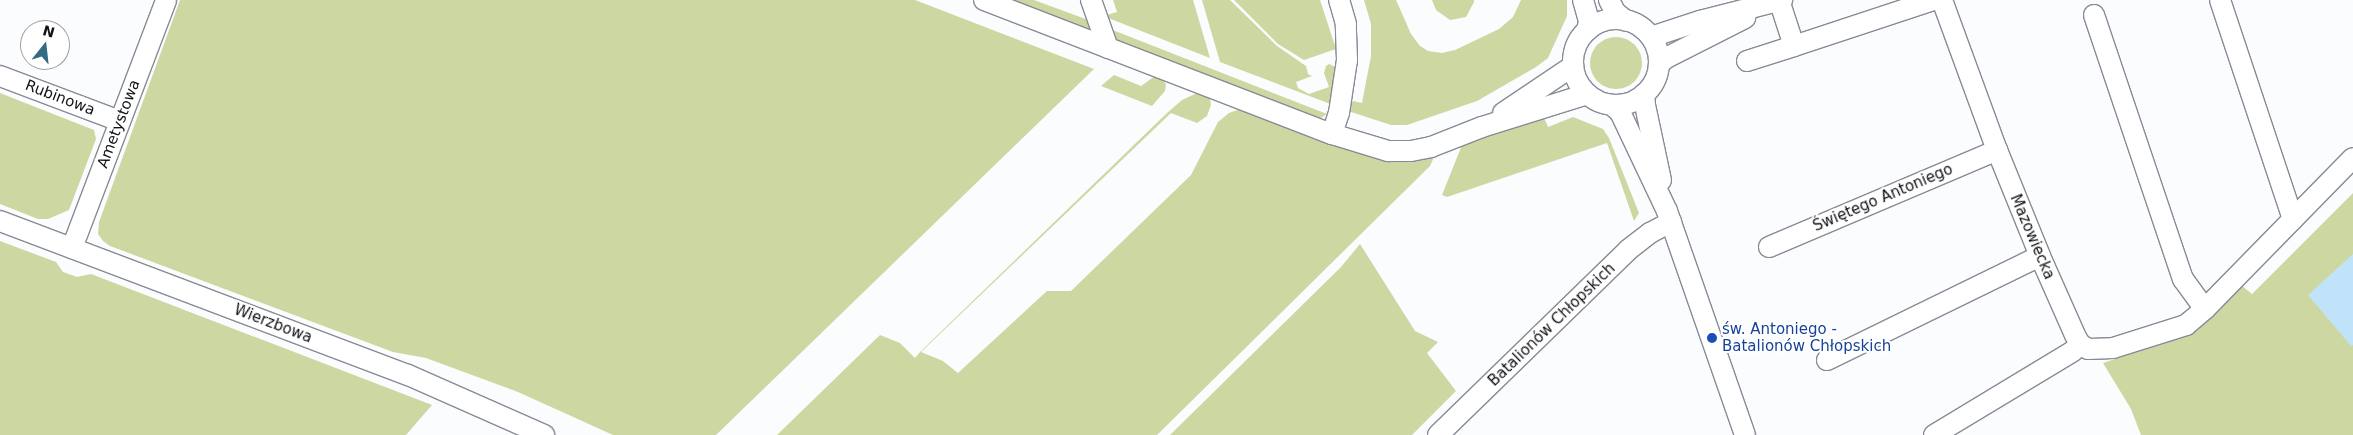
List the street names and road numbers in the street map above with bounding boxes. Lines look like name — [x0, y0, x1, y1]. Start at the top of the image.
street label: Rubinowa — [23, 77, 97, 119]
street label: Ametystowa — [94, 77, 144, 171]
street label: Świętego Antoniego — [1810, 160, 1956, 236]
street label: Mazowiecka — [2006, 192, 2058, 282]
street label: Batalionów Chłopskich — [1485, 260, 1619, 390]
street label: Wierzbowa — [231, 301, 315, 347]

